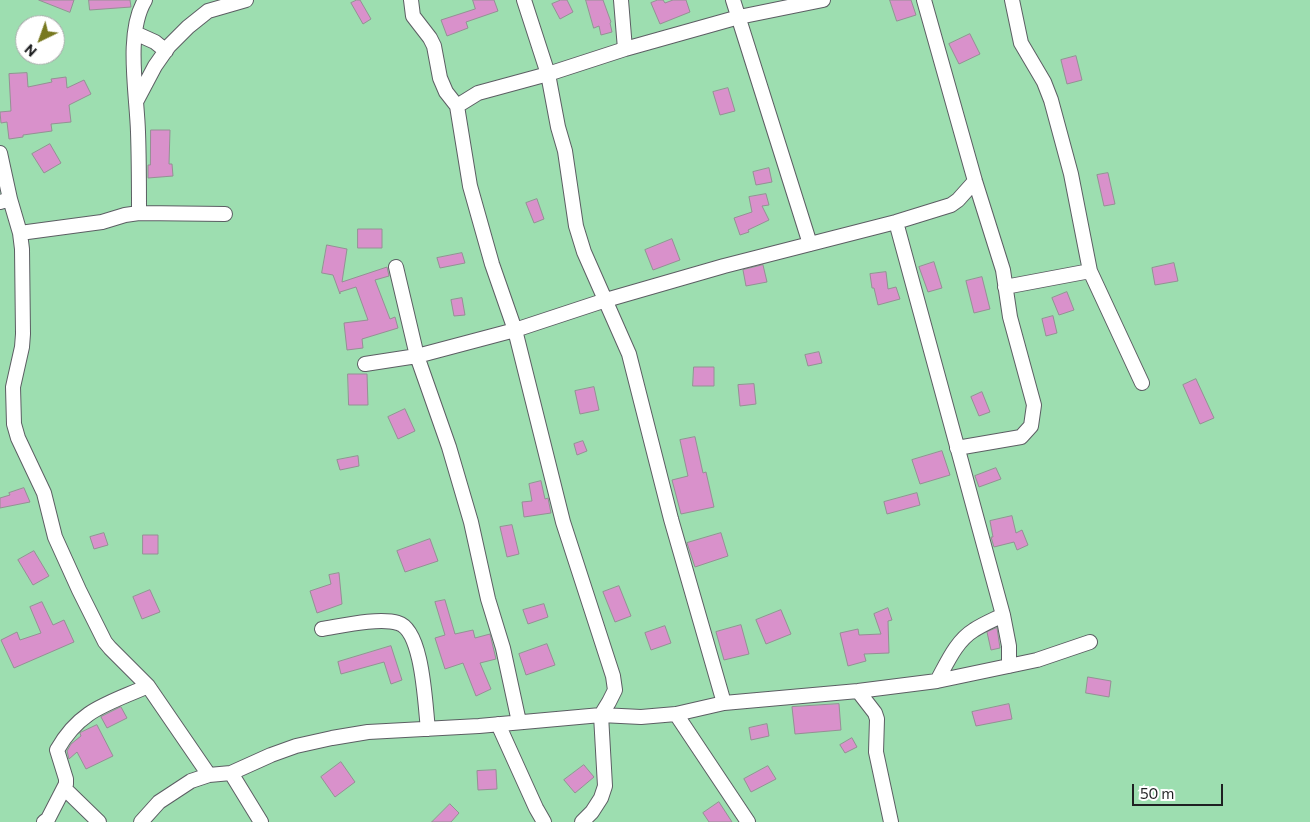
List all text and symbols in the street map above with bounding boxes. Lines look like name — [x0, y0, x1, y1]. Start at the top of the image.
north arrow — [15, 15, 65, 65]
text: N — [21, 41, 40, 61]
scale bar — [1135, 774, 1226, 806]
text: 50 m — [1140, 784, 1174, 802]

